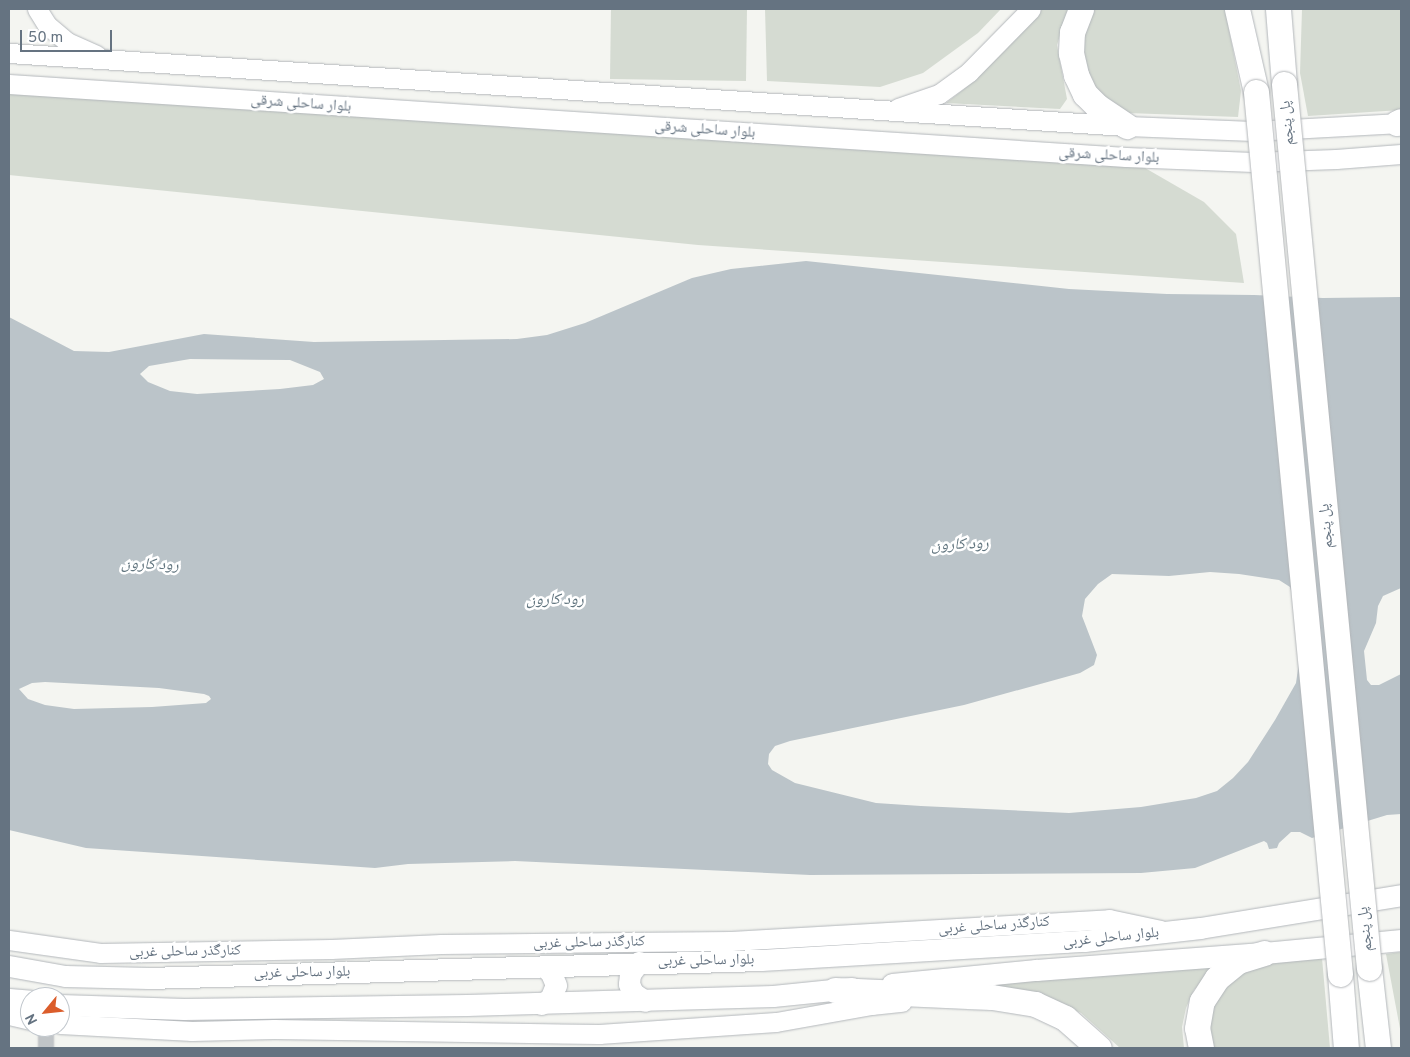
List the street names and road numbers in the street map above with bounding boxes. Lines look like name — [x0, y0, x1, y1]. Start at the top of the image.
street label: بلوار ساحلی شرقی — [250, 92, 352, 116]
street label: پل پنجم — [1277, 100, 1299, 146]
street label: بلوار ساحلی شرقی — [654, 118, 756, 142]
street label: بلوار ساحلی شرقی — [1058, 144, 1160, 168]
street label: پل پنجم — [1316, 503, 1338, 549]
street label: پل پنجم — [1355, 906, 1377, 952]
street label: کنارگذر ساحلی غربی — [938, 913, 1050, 939]
street label: بلوار ساحلی غربی — [1062, 924, 1160, 952]
street label: کنارگذر ساحلی غربی — [533, 933, 645, 953]
street label: کنارگذر ساحلی غربی — [129, 942, 241, 962]
street label: بلوار ساحلی غربی — [658, 951, 754, 971]
street label: بلوار ساحلی غربی — [254, 963, 350, 983]

